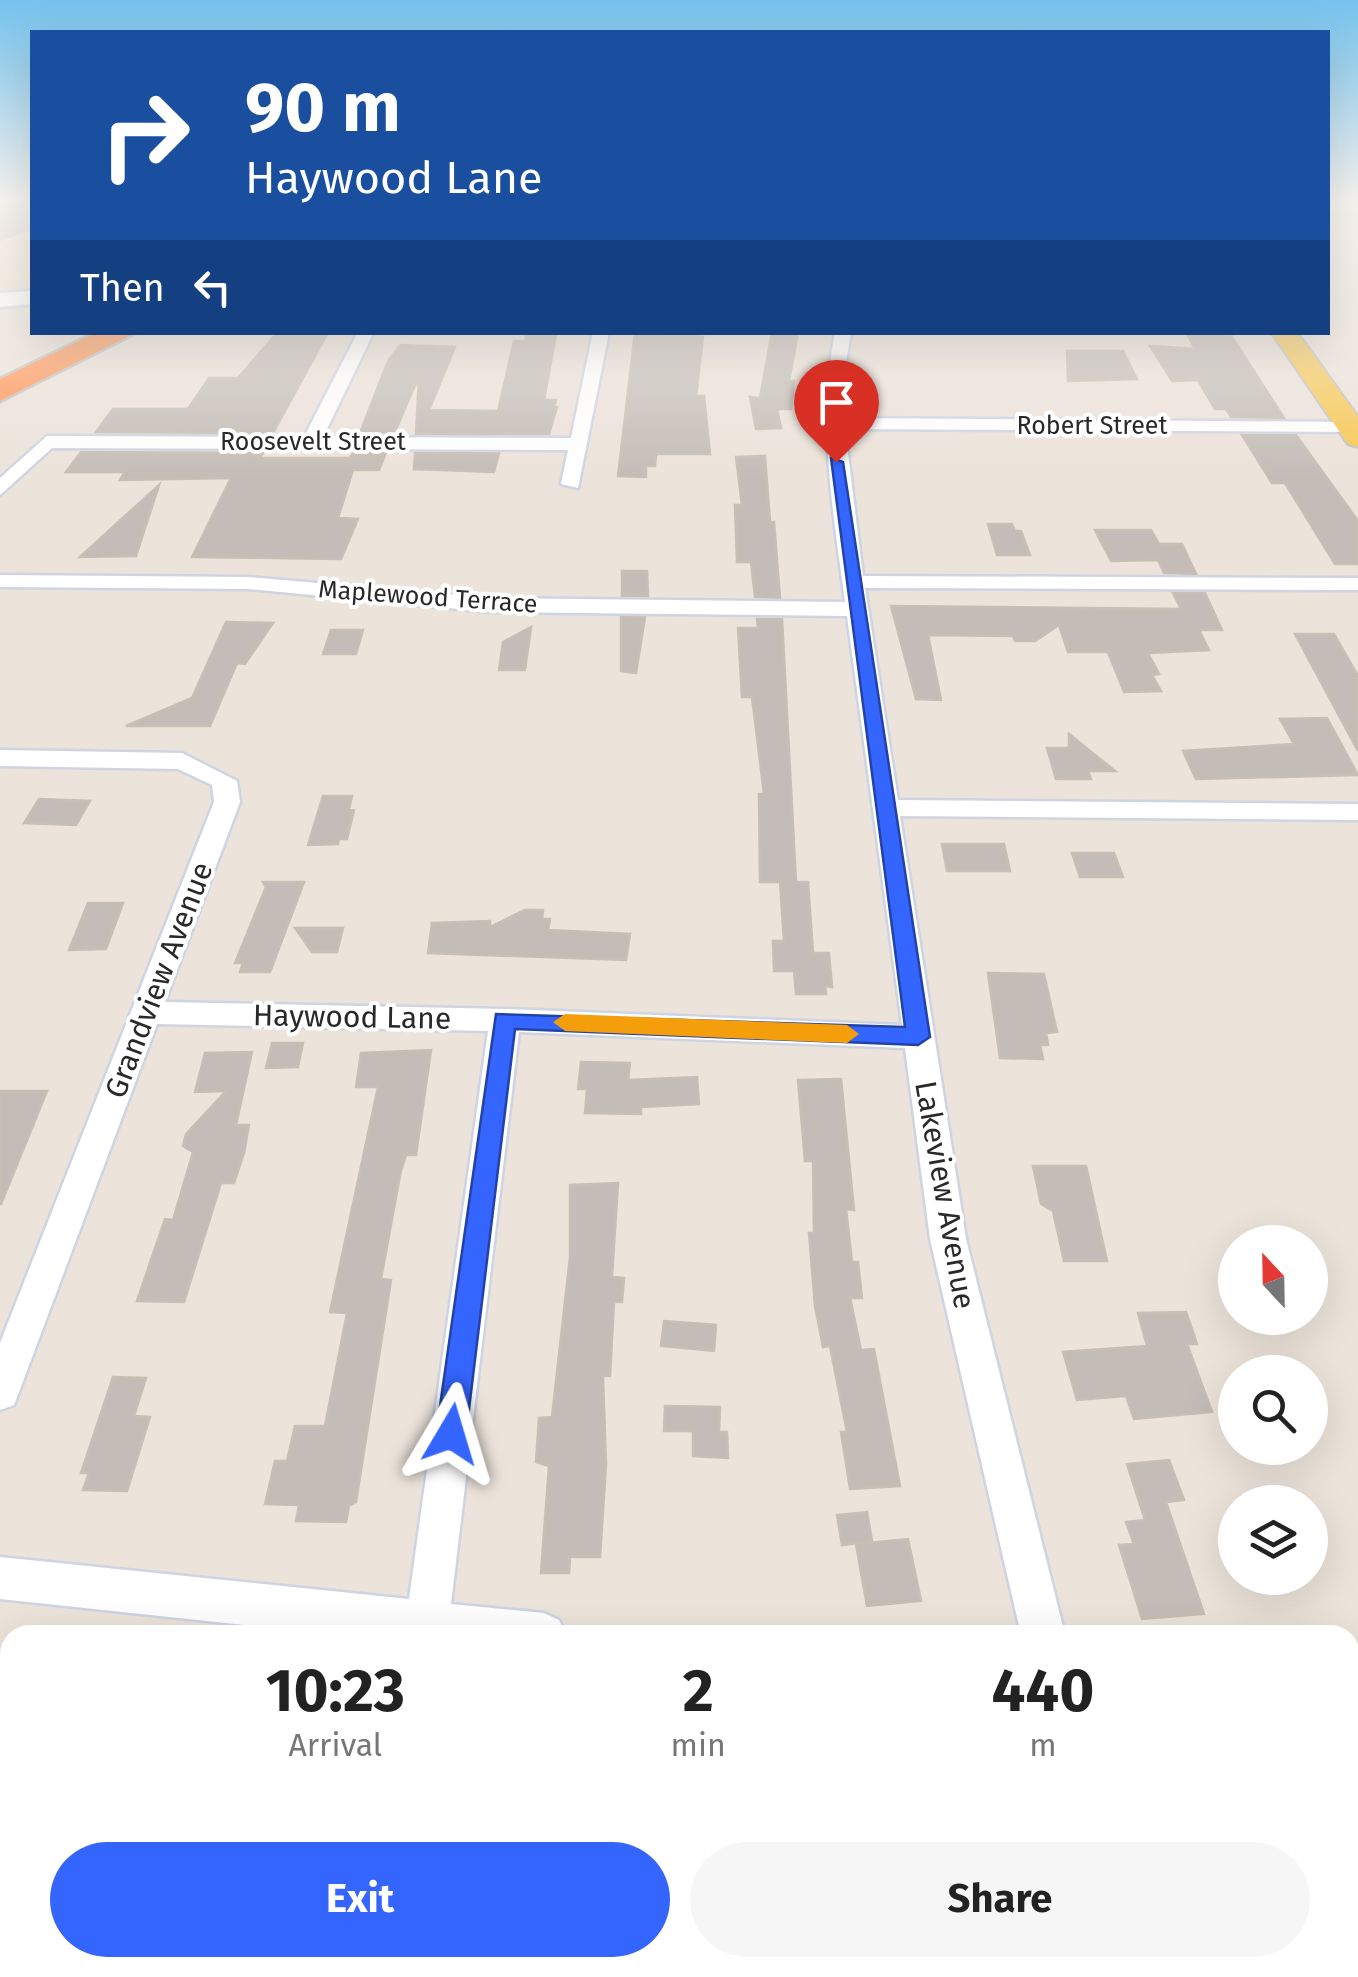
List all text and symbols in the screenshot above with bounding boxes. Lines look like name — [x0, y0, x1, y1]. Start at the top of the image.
text: 90 m — [245, 66, 401, 150]
icon: right — [80, 70, 210, 200]
text: Haywood Lane — [245, 151, 543, 205]
icon: left — [185, 260, 240, 315]
text: Then — [80, 265, 165, 311]
pin — [794, 360, 879, 463]
icon: arrive — [809, 375, 864, 430]
street label: Robert Street — [1017, 411, 1168, 441]
street label: Roosevelt Street — [220, 427, 407, 457]
street label: Maplewood Terrace — [317, 574, 539, 620]
street label: Grandview Avenue — [97, 857, 221, 1103]
street label: Haywood Lane — [253, 997, 451, 1037]
street label: Lakeview Avenue — [907, 1078, 983, 1312]
north arrow — [1218, 1225, 1328, 1335]
map controls — [1218, 1225, 1328, 1595]
button: search — [1218, 1355, 1328, 1465]
position arrow — [399, 1382, 503, 1486]
button: layers — [1218, 1485, 1328, 1595]
text: 10:23 — [266, 1655, 405, 1727]
text: 2 — [683, 1655, 714, 1727]
text: 440 — [991, 1655, 1094, 1727]
text: Arrival — [288, 1726, 382, 1764]
text: min — [671, 1726, 726, 1764]
text: m — [1029, 1726, 1057, 1764]
button: Exit — [50, 1842, 670, 1957]
button: Share — [690, 1842, 1310, 1957]

